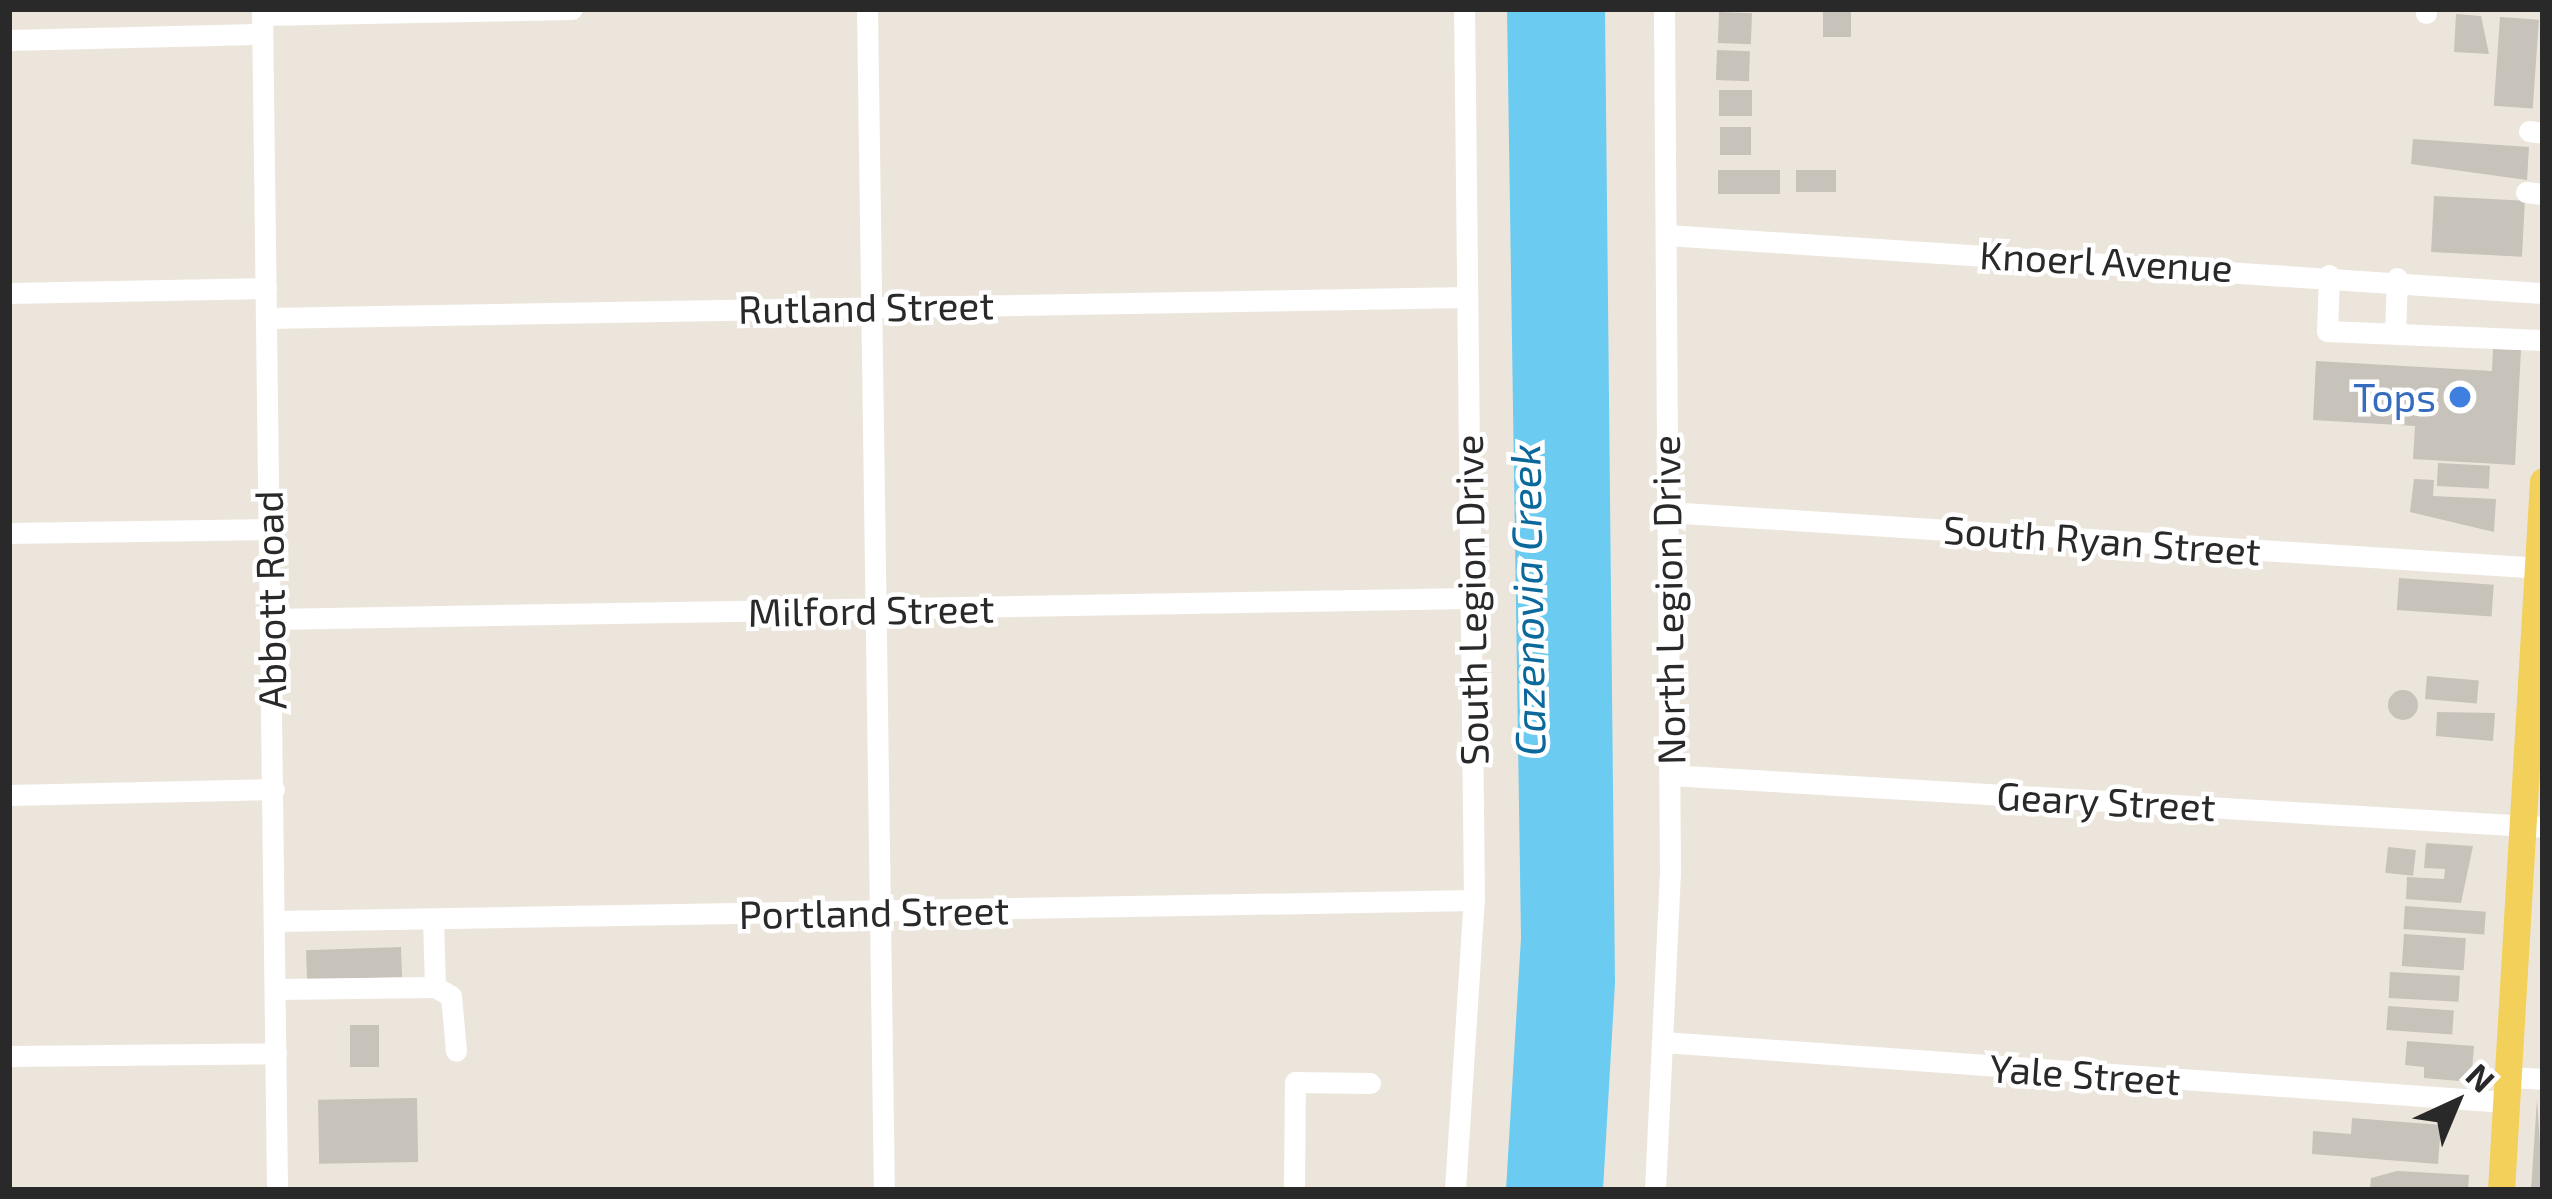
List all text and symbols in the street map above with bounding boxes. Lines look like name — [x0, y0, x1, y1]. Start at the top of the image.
street label: Knoerl Avenue — [1977, 231, 2235, 291]
street label: Rutland Street — [737, 281, 995, 333]
place label: Tops — [2353, 374, 2436, 420]
marker: Tops — [2447, 384, 2473, 410]
street label: South Legion Drive — [1445, 434, 1497, 766]
street label: North Legion Drive — [1642, 435, 1694, 765]
water label: Cazenovia Creek — [1498, 443, 1554, 757]
street label: Abbott Road — [245, 490, 295, 710]
street label: South Ryan Street — [1942, 506, 2262, 574]
street label: Milford Street — [747, 584, 995, 636]
street label: Geary Street — [1995, 772, 2217, 830]
street label: Portland Street — [738, 886, 1010, 938]
north arrow — [2396, 1043, 2516, 1163]
street label: Yale Street — [1988, 1044, 2182, 1104]
text: N — [2459, 1054, 2503, 1100]

